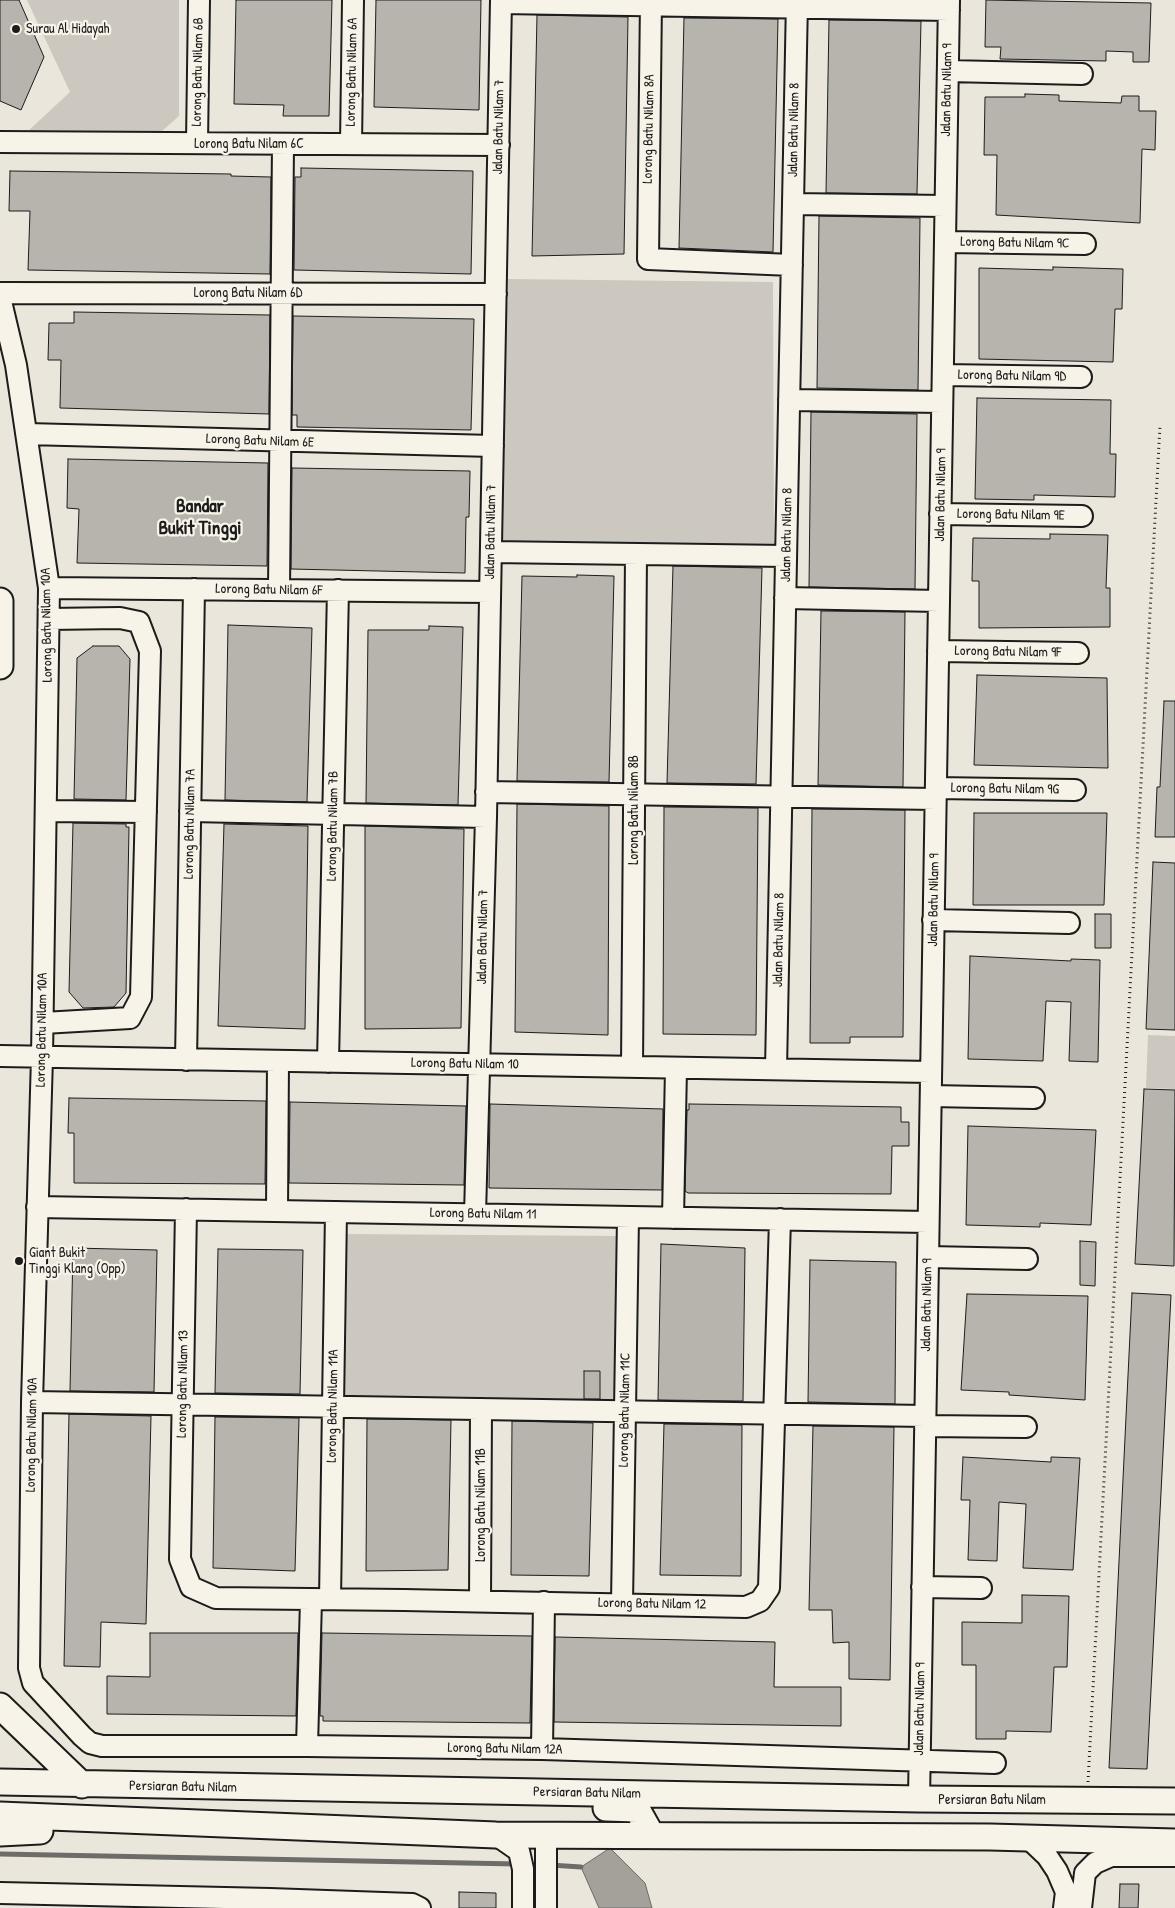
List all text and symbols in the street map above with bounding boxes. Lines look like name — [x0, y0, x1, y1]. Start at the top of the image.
street label: Lorong Batu Nilam 6B — [189, 17, 207, 127]
street label: Lorong Batu Nilam 6A — [343, 17, 361, 127]
place label: Surau Al Hidayah — [26, 21, 109, 37]
marker: Surau Al Hidayah — [10, 23, 22, 35]
street label: Jalan Batu Nilam 9 — [938, 43, 956, 137]
street label: Lorong Batu Nilam 8A — [640, 74, 658, 184]
street label: Jalan Batu Nilam 7 — [490, 79, 508, 175]
street label: Jalan Batu Nilam 8 — [785, 83, 803, 177]
street label: Lorong Batu Nilam 6C — [194, 136, 304, 152]
street label: Lorong Batu Nilam 9C — [960, 234, 1070, 252]
street label: Lorong Batu Nilam 6D — [194, 285, 302, 301]
street label: Lorong Batu Nilam 9D — [958, 367, 1066, 385]
street label: Lorong Batu Nilam 6E — [206, 431, 314, 451]
street label: Jalan Batu Nilam 9 — [932, 448, 950, 542]
street label: Jalan Batu Nilam 7 — [482, 484, 500, 580]
street label: Jalan Batu Nilam 8 — [778, 488, 796, 582]
district label: Bandar Bukit Tinggi — [158, 496, 242, 540]
street label: Lorong Batu Nilam 9E — [957, 506, 1065, 524]
street label: Lorong Batu Nilam 10A — [38, 568, 56, 682]
street label: Lorong Batu Nilam 6F — [215, 581, 323, 599]
street label: Lorong Batu Nilam 9F — [954, 643, 1062, 661]
street label: Lorong Batu Nilam 8B — [626, 755, 642, 865]
street label: Lorong Batu Nilam 7A — [181, 769, 199, 879]
street label: Lorong Batu Nilam 7B — [324, 771, 342, 881]
street label: Lorong Batu Nilam 9G — [951, 780, 1059, 798]
street label: Jalan Batu Nilam 9 — [925, 853, 943, 947]
street label: Jalan Batu Nilam 7 — [474, 889, 492, 985]
street label: Jalan Batu Nilam 8 — [770, 893, 788, 987]
street label: Lorong Batu Nilam 10A — [33, 973, 51, 1087]
street label: Lorong Batu Nilam 10 — [411, 1055, 519, 1073]
street label: Lorong Batu Nilam 11 — [430, 1205, 536, 1223]
place label: Giant Bukit Tinggi Klang (Opp) — [29, 1245, 126, 1278]
marker: Giant Bukit Tinggi Klang (Opp) — [13, 1255, 25, 1267]
street label: Jalan Batu Nilam 9 — [918, 1258, 936, 1352]
street label: Lorong Batu Nilam 13 — [174, 1330, 192, 1438]
street label: Lorong Batu Nilam 11A — [324, 1349, 342, 1463]
street label: Lorong Batu Nilam 11C — [616, 1353, 634, 1467]
street label: Lorong Batu Nilam 10A — [23, 1378, 41, 1492]
street label: Lorong Batu Nilam 11B — [473, 1448, 489, 1562]
street label: Lorong Batu Nilam 12 — [598, 1595, 706, 1613]
street label: Jalan Batu Nilam 9 — [911, 1662, 929, 1756]
street label: Lorong Batu Nilam 12A — [447, 1740, 563, 1758]
street label: Persiaran Batu Nilam — [129, 1778, 237, 1796]
street label: Persiaran Batu Nilam — [533, 1784, 641, 1802]
street label: Persiaran Batu Nilam — [938, 1792, 1046, 1808]

